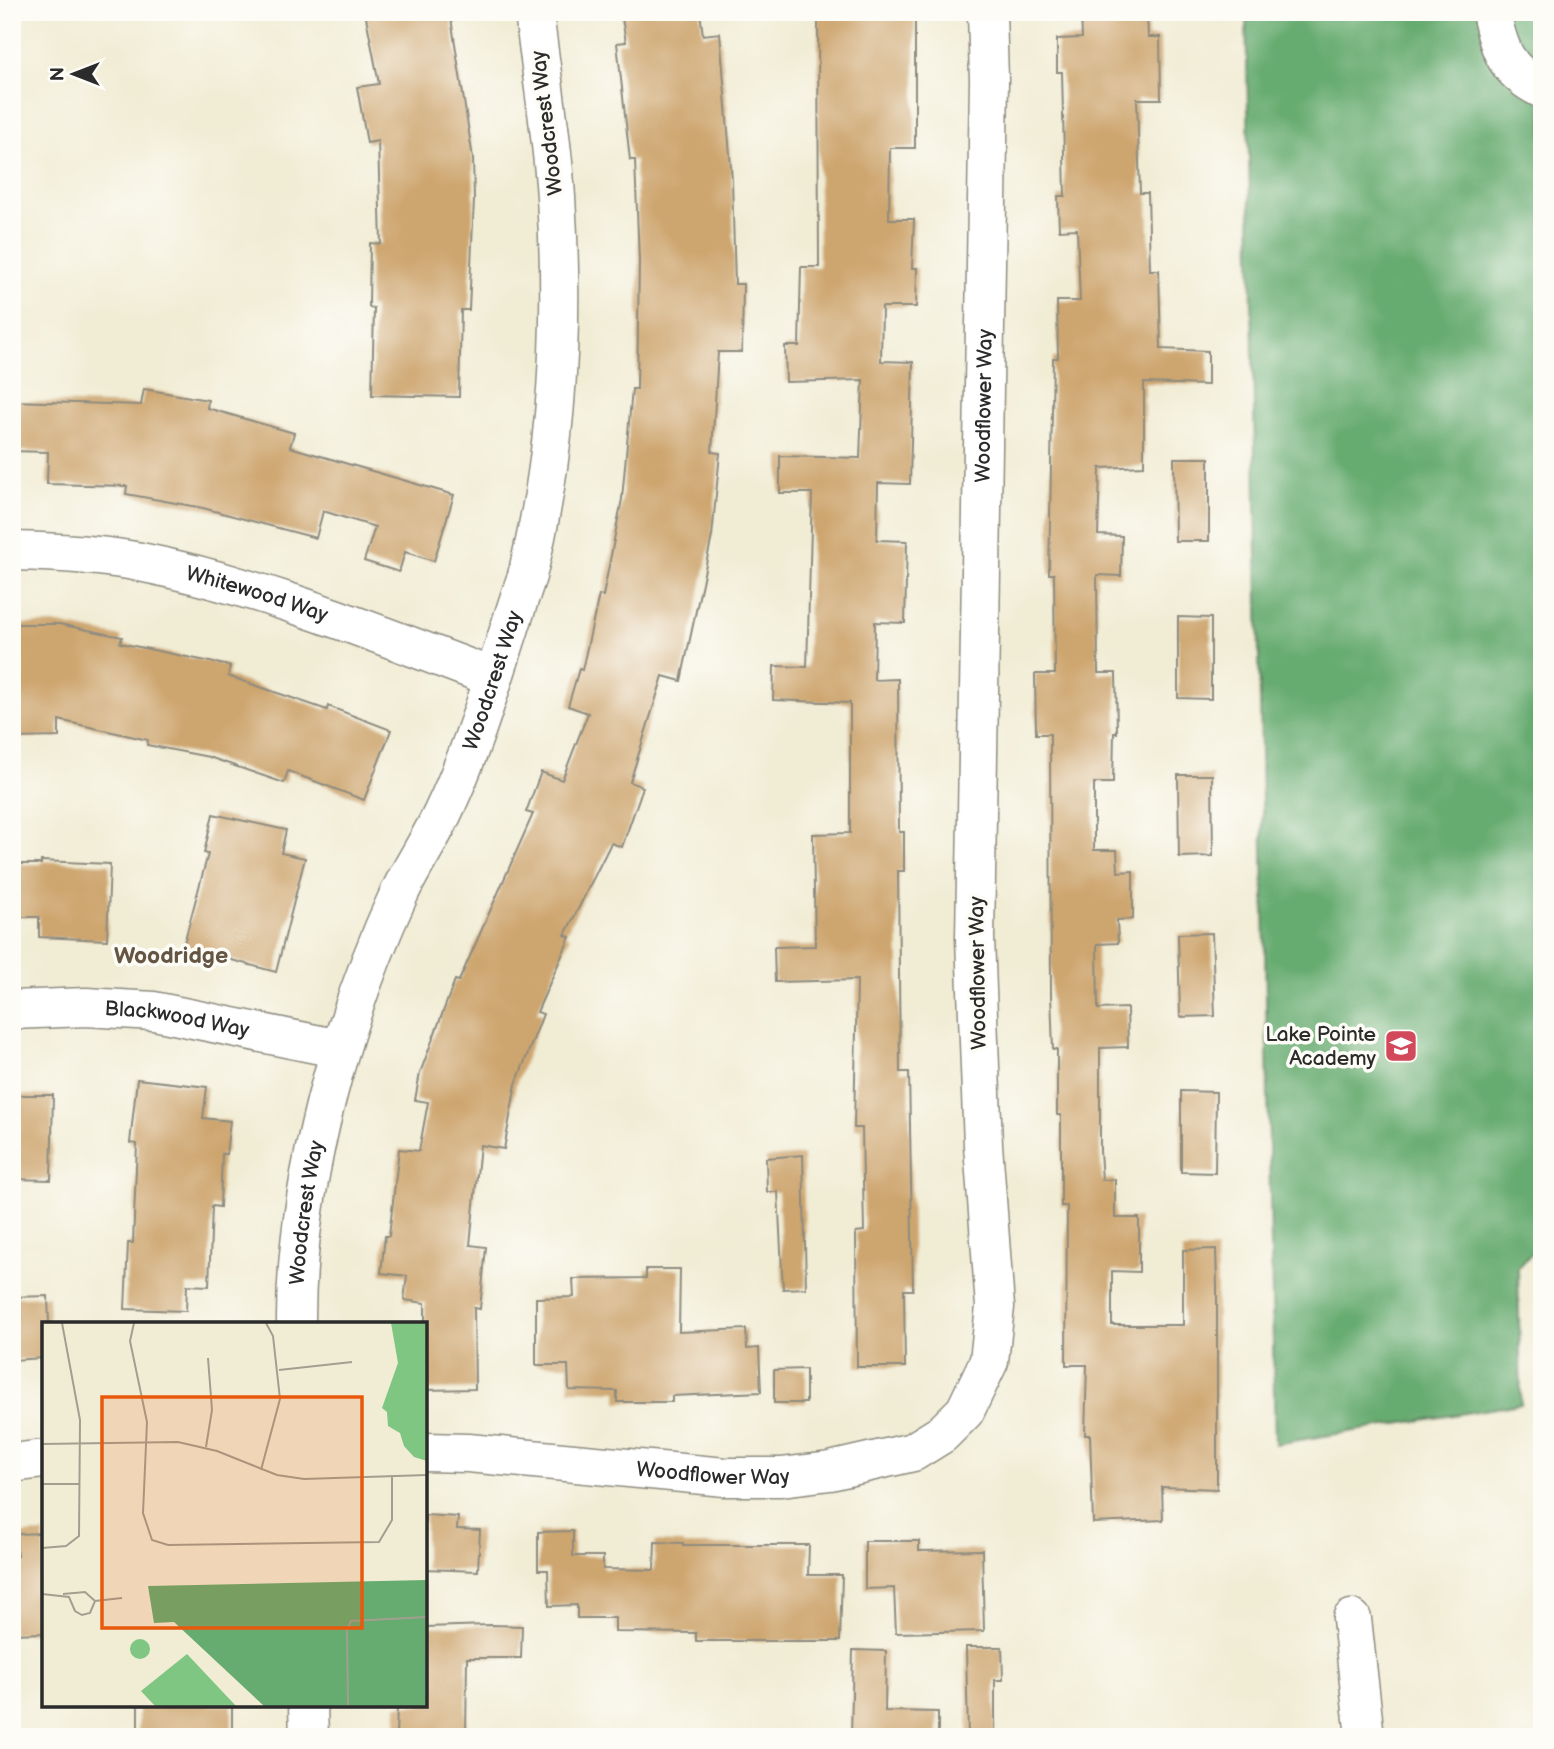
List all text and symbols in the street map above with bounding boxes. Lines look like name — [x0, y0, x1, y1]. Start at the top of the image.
north arrow — [38, 38, 108, 108]
street label: Woodcrest Way — [526, 49, 568, 197]
text: N — [47, 67, 70, 81]
street label: Woodflower Way — [970, 328, 997, 483]
street label: Whitewood Way — [183, 560, 332, 628]
street label: Woodcrest Way — [457, 607, 527, 754]
street label: Woodflower Way — [964, 895, 992, 1050]
district label: Woodridge — [114, 942, 228, 970]
street label: Blackwood Way — [104, 996, 252, 1043]
place label: Lake Pointe Academy — [1265, 1022, 1376, 1071]
school or university icon: Lake Pointe Academy — [1382, 1027, 1420, 1065]
street label: Woodcrest Way — [284, 1138, 329, 1286]
inset map — [42, 1322, 427, 1707]
street label: Woodflower Way — [635, 1456, 792, 1490]

